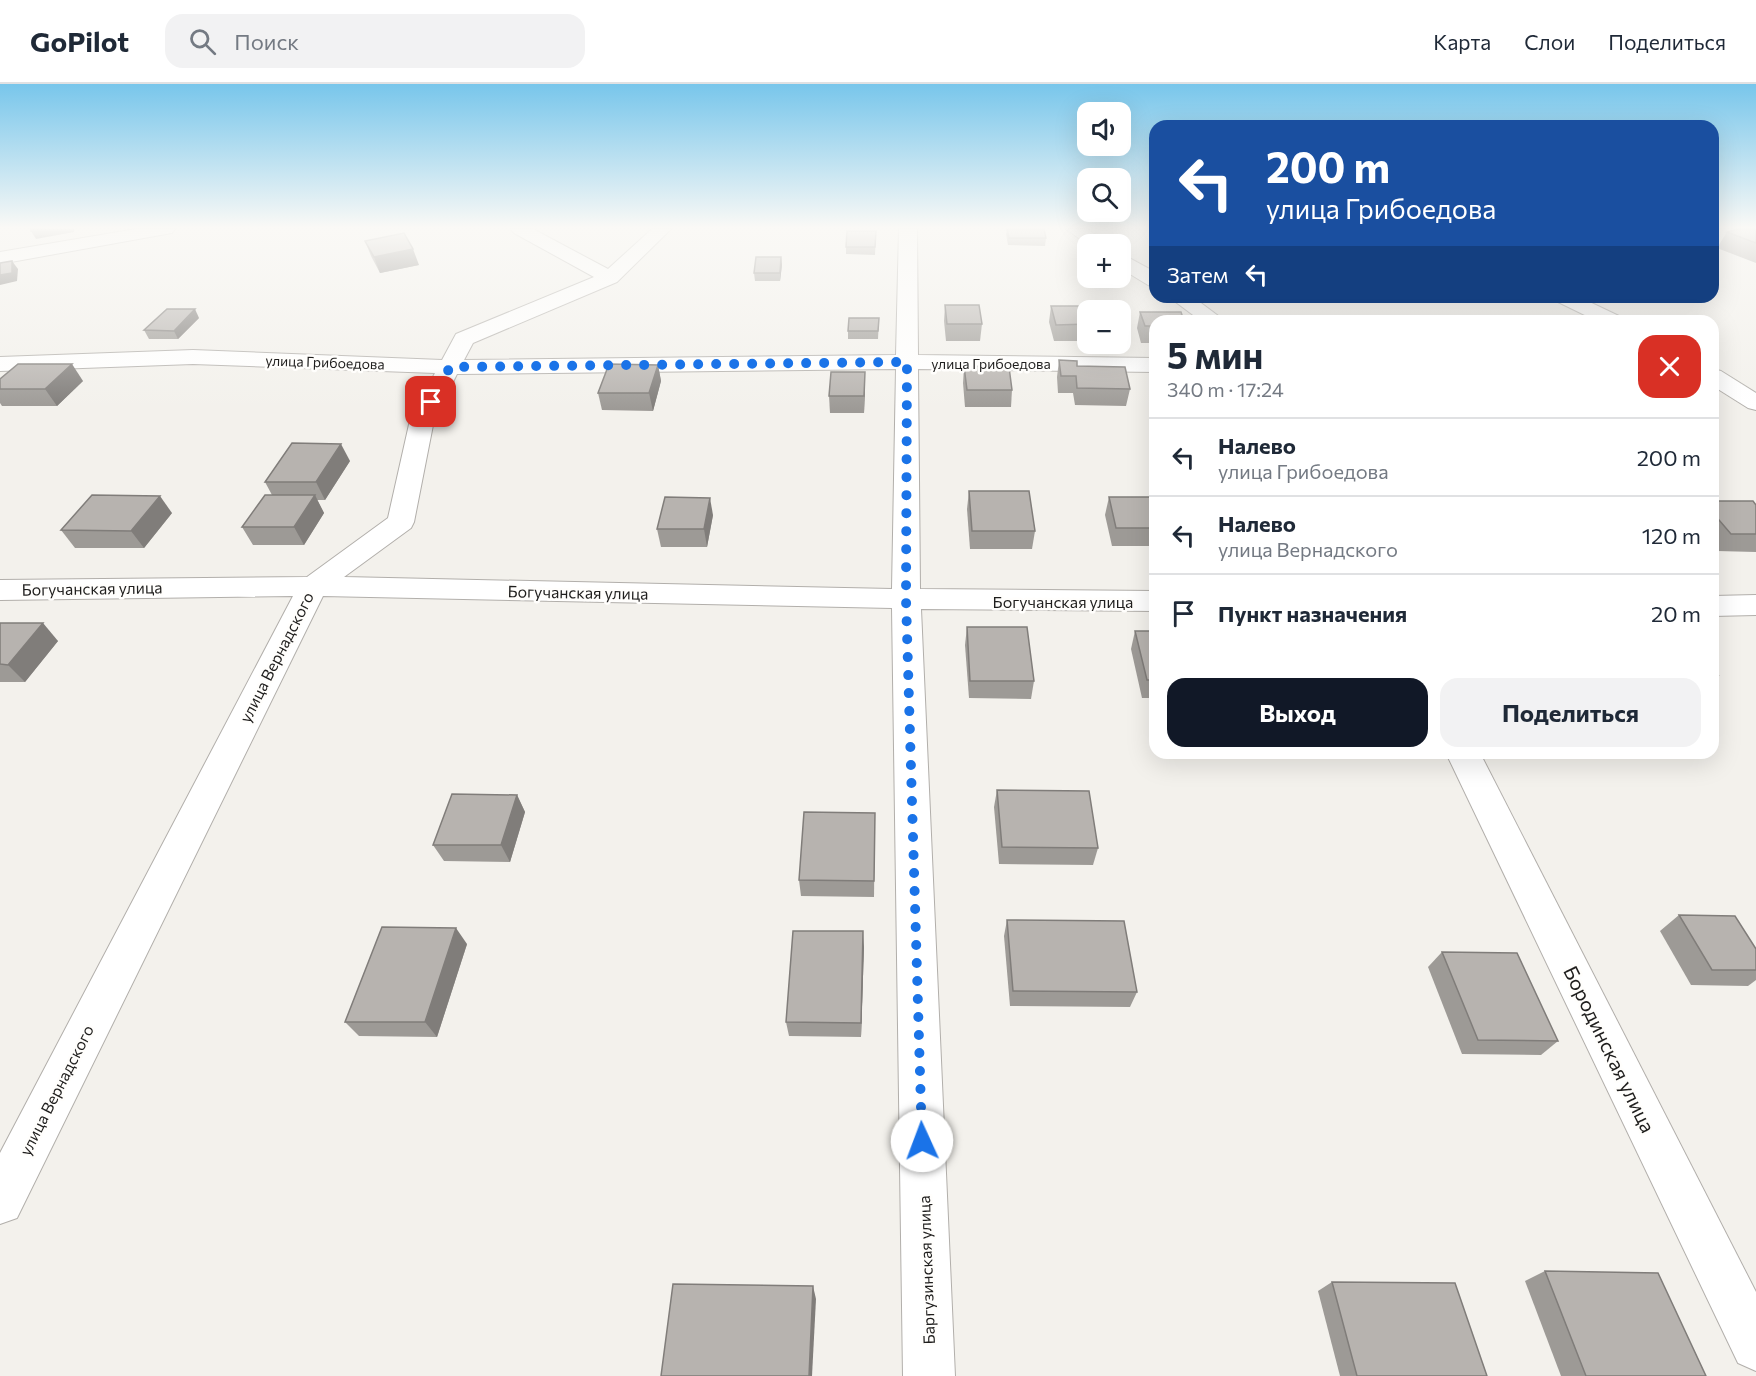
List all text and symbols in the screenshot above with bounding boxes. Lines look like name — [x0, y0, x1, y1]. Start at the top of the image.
search box — [165, 14, 585, 68]
text: GoPilot — [30, 24, 129, 58]
icon: search — [186, 25, 219, 58]
text: Поиск — [234, 28, 299, 55]
text: Карта — [1433, 29, 1491, 54]
text: Слои — [1524, 29, 1575, 54]
text: Поделиться — [1608, 29, 1726, 54]
map controls — [1077, 102, 1131, 354]
button: sound — [1077, 102, 1131, 156]
text: 200 m — [1266, 140, 1390, 192]
icon: left — [1167, 144, 1245, 222]
button: search — [1077, 168, 1131, 222]
text: улица Грибоедова — [1266, 192, 1496, 225]
button: + — [1077, 234, 1131, 288]
icon: left — [1240, 258, 1273, 291]
text: Затем — [1167, 261, 1228, 288]
button: − — [1077, 300, 1131, 354]
text: 5 мин — [1167, 332, 1263, 376]
button: close — [1638, 335, 1701, 398]
street label: улица Грибоедова — [265, 351, 385, 373]
street label: улица Грибоедова — [931, 355, 1051, 372]
pin — [405, 376, 456, 427]
text: 340 m · 17:24 — [1167, 377, 1284, 401]
icon: arrive — [414, 385, 447, 418]
text: Налево — [1218, 432, 1296, 459]
icon: left — [1167, 441, 1200, 474]
text: 200 m — [1637, 444, 1701, 471]
text: улица Грибоедова — [1218, 459, 1389, 483]
text: Налево — [1218, 510, 1296, 537]
icon: left — [1167, 519, 1200, 552]
text: 120 m — [1642, 522, 1701, 549]
text: улица Вернадского — [1218, 537, 1398, 561]
street label: Богучанская улица — [21, 577, 163, 599]
street label: Богучанская улица — [507, 581, 649, 603]
street label: улица Вернадского — [235, 589, 317, 725]
street label: Богучанская улица — [993, 592, 1133, 611]
icon: arrive — [1167, 597, 1200, 630]
text: Пункт назначения — [1218, 600, 1407, 627]
text: 20 m — [1651, 600, 1701, 627]
button: Выход — [1167, 678, 1428, 747]
button: Поделиться — [1440, 678, 1701, 747]
street label: Бородинская улица — [1559, 962, 1661, 1136]
street label: улица Вернадского — [15, 1022, 97, 1158]
position arrow — [890, 1109, 954, 1173]
street label: Баргузинская улица — [914, 1195, 938, 1345]

